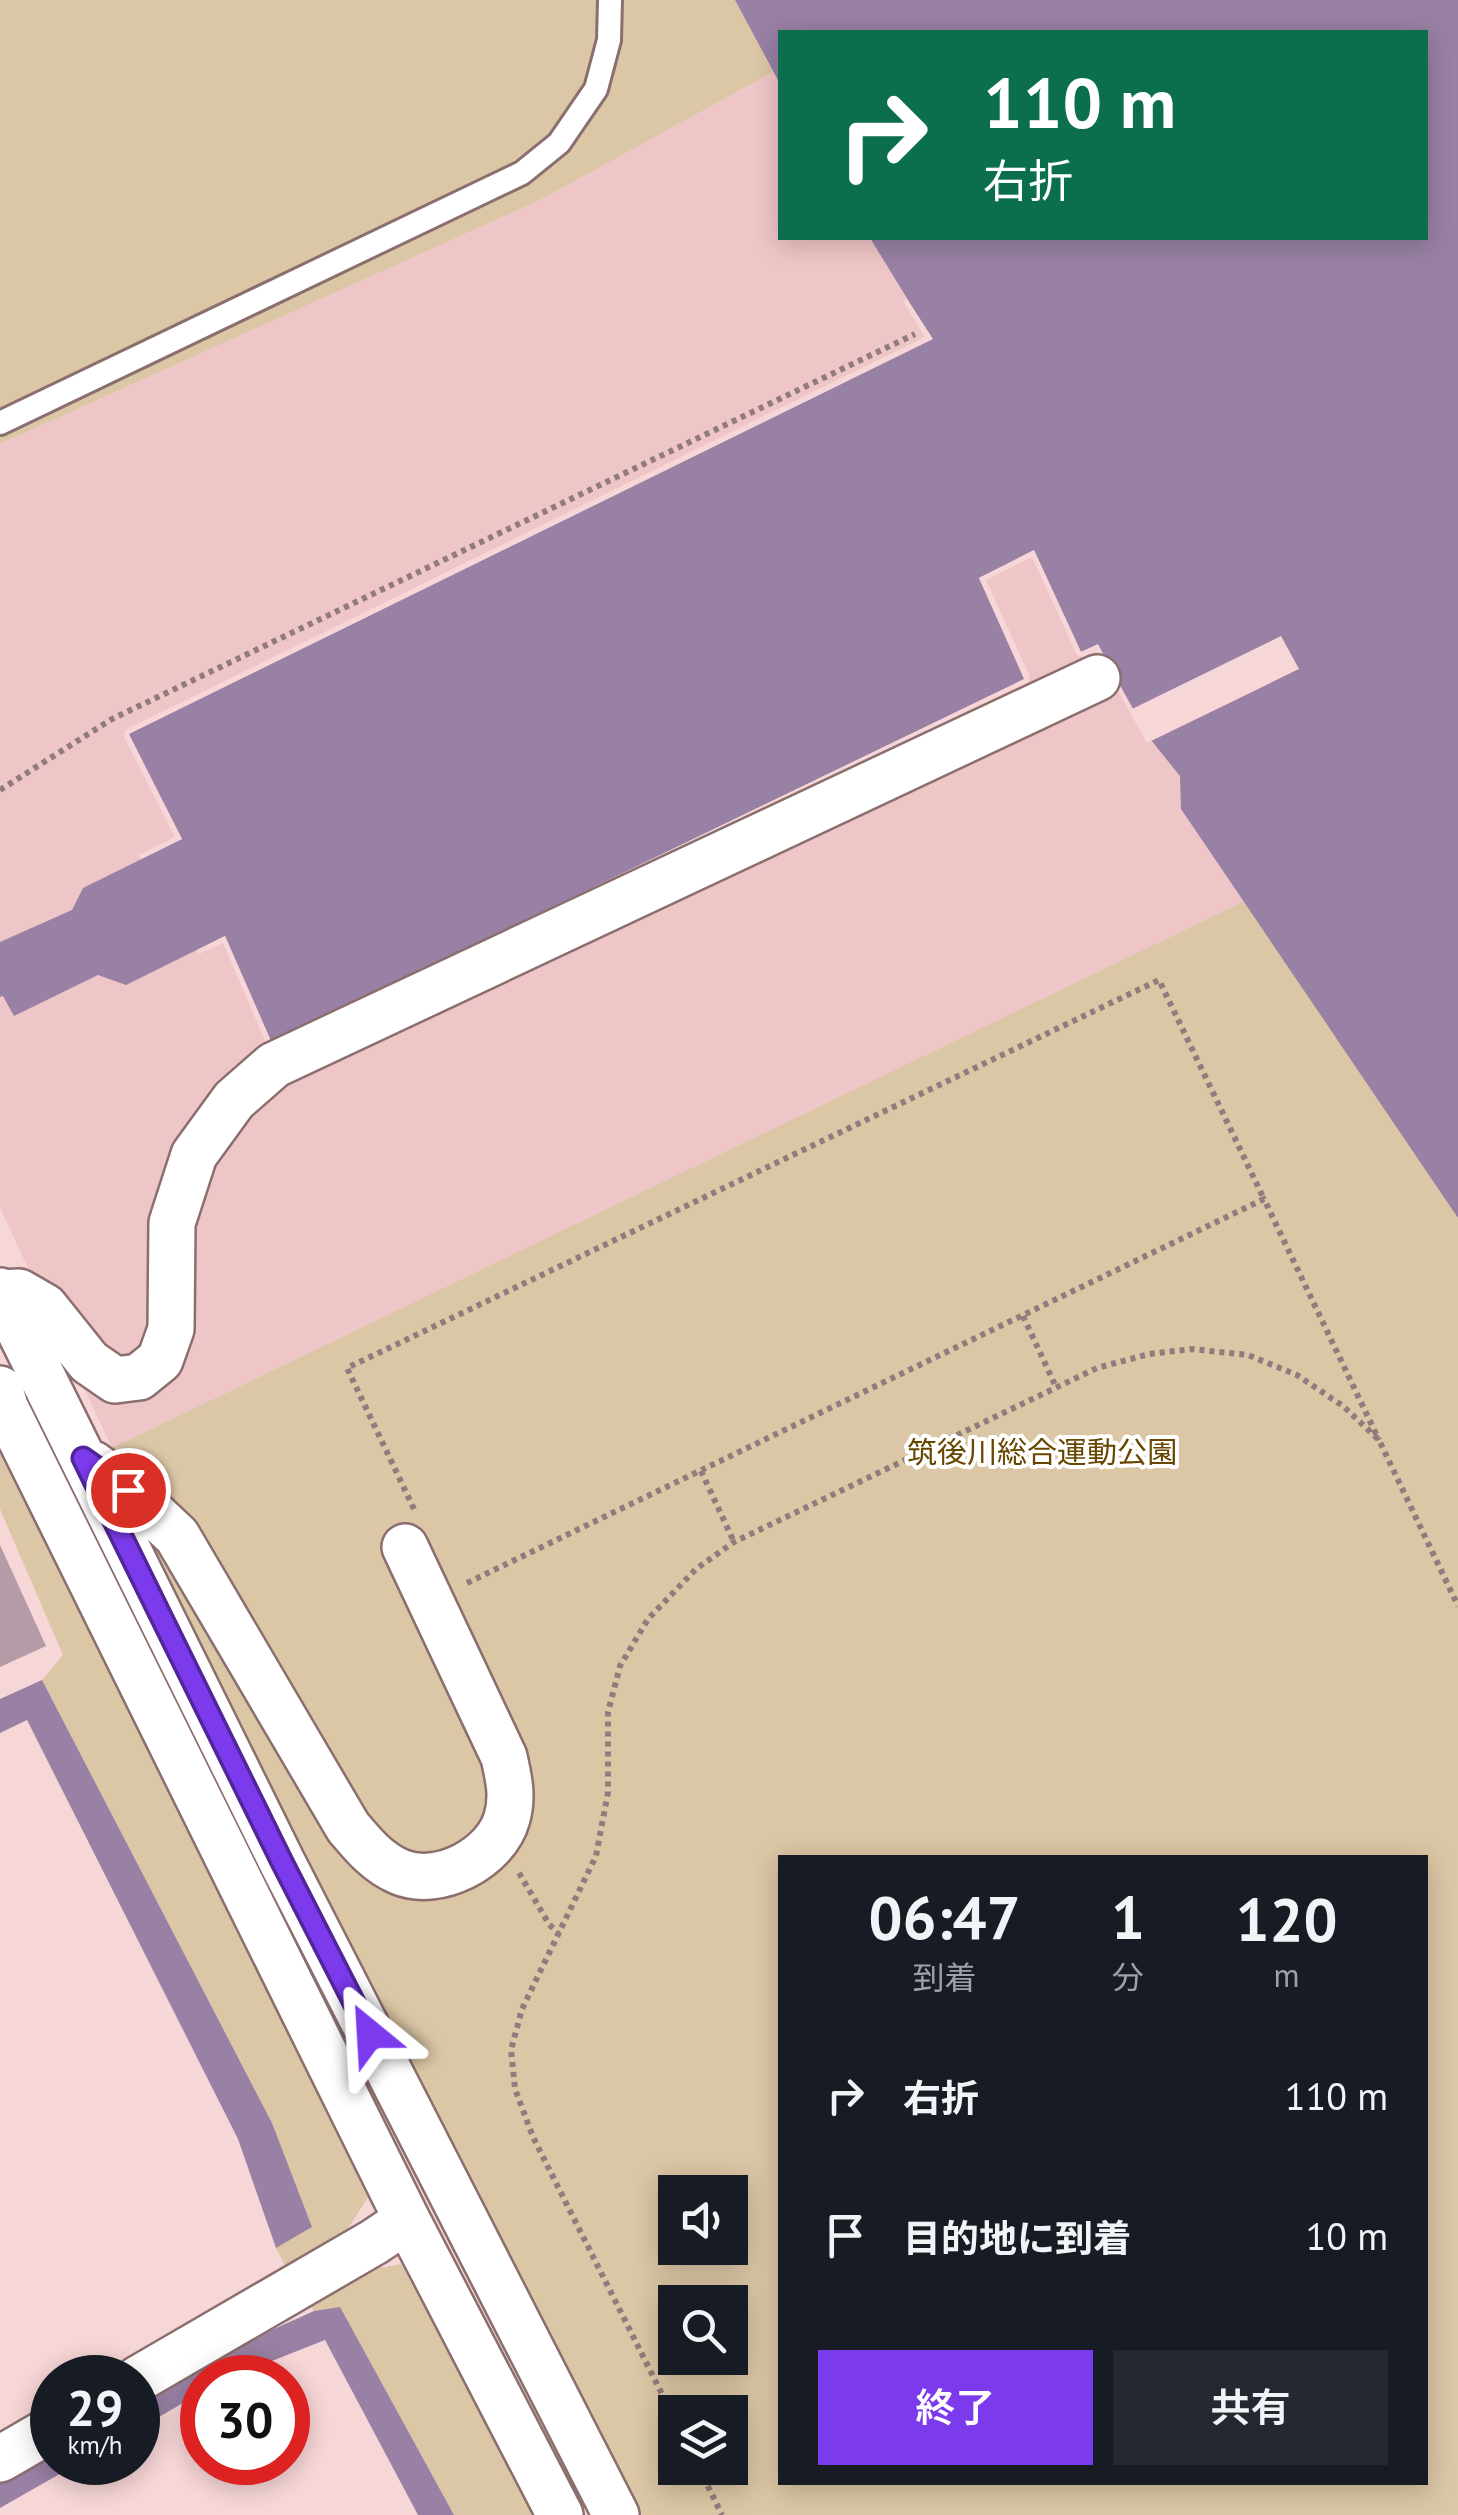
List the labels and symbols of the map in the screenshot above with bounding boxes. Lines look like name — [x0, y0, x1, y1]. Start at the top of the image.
park label: 筑後川総合運動公園 — [907, 1432, 1177, 1471]
pin — [86, 1448, 171, 1533]
position arrow — [318, 1982, 422, 2086]
speed limit sign: 30 — [180, 2355, 310, 2485]

